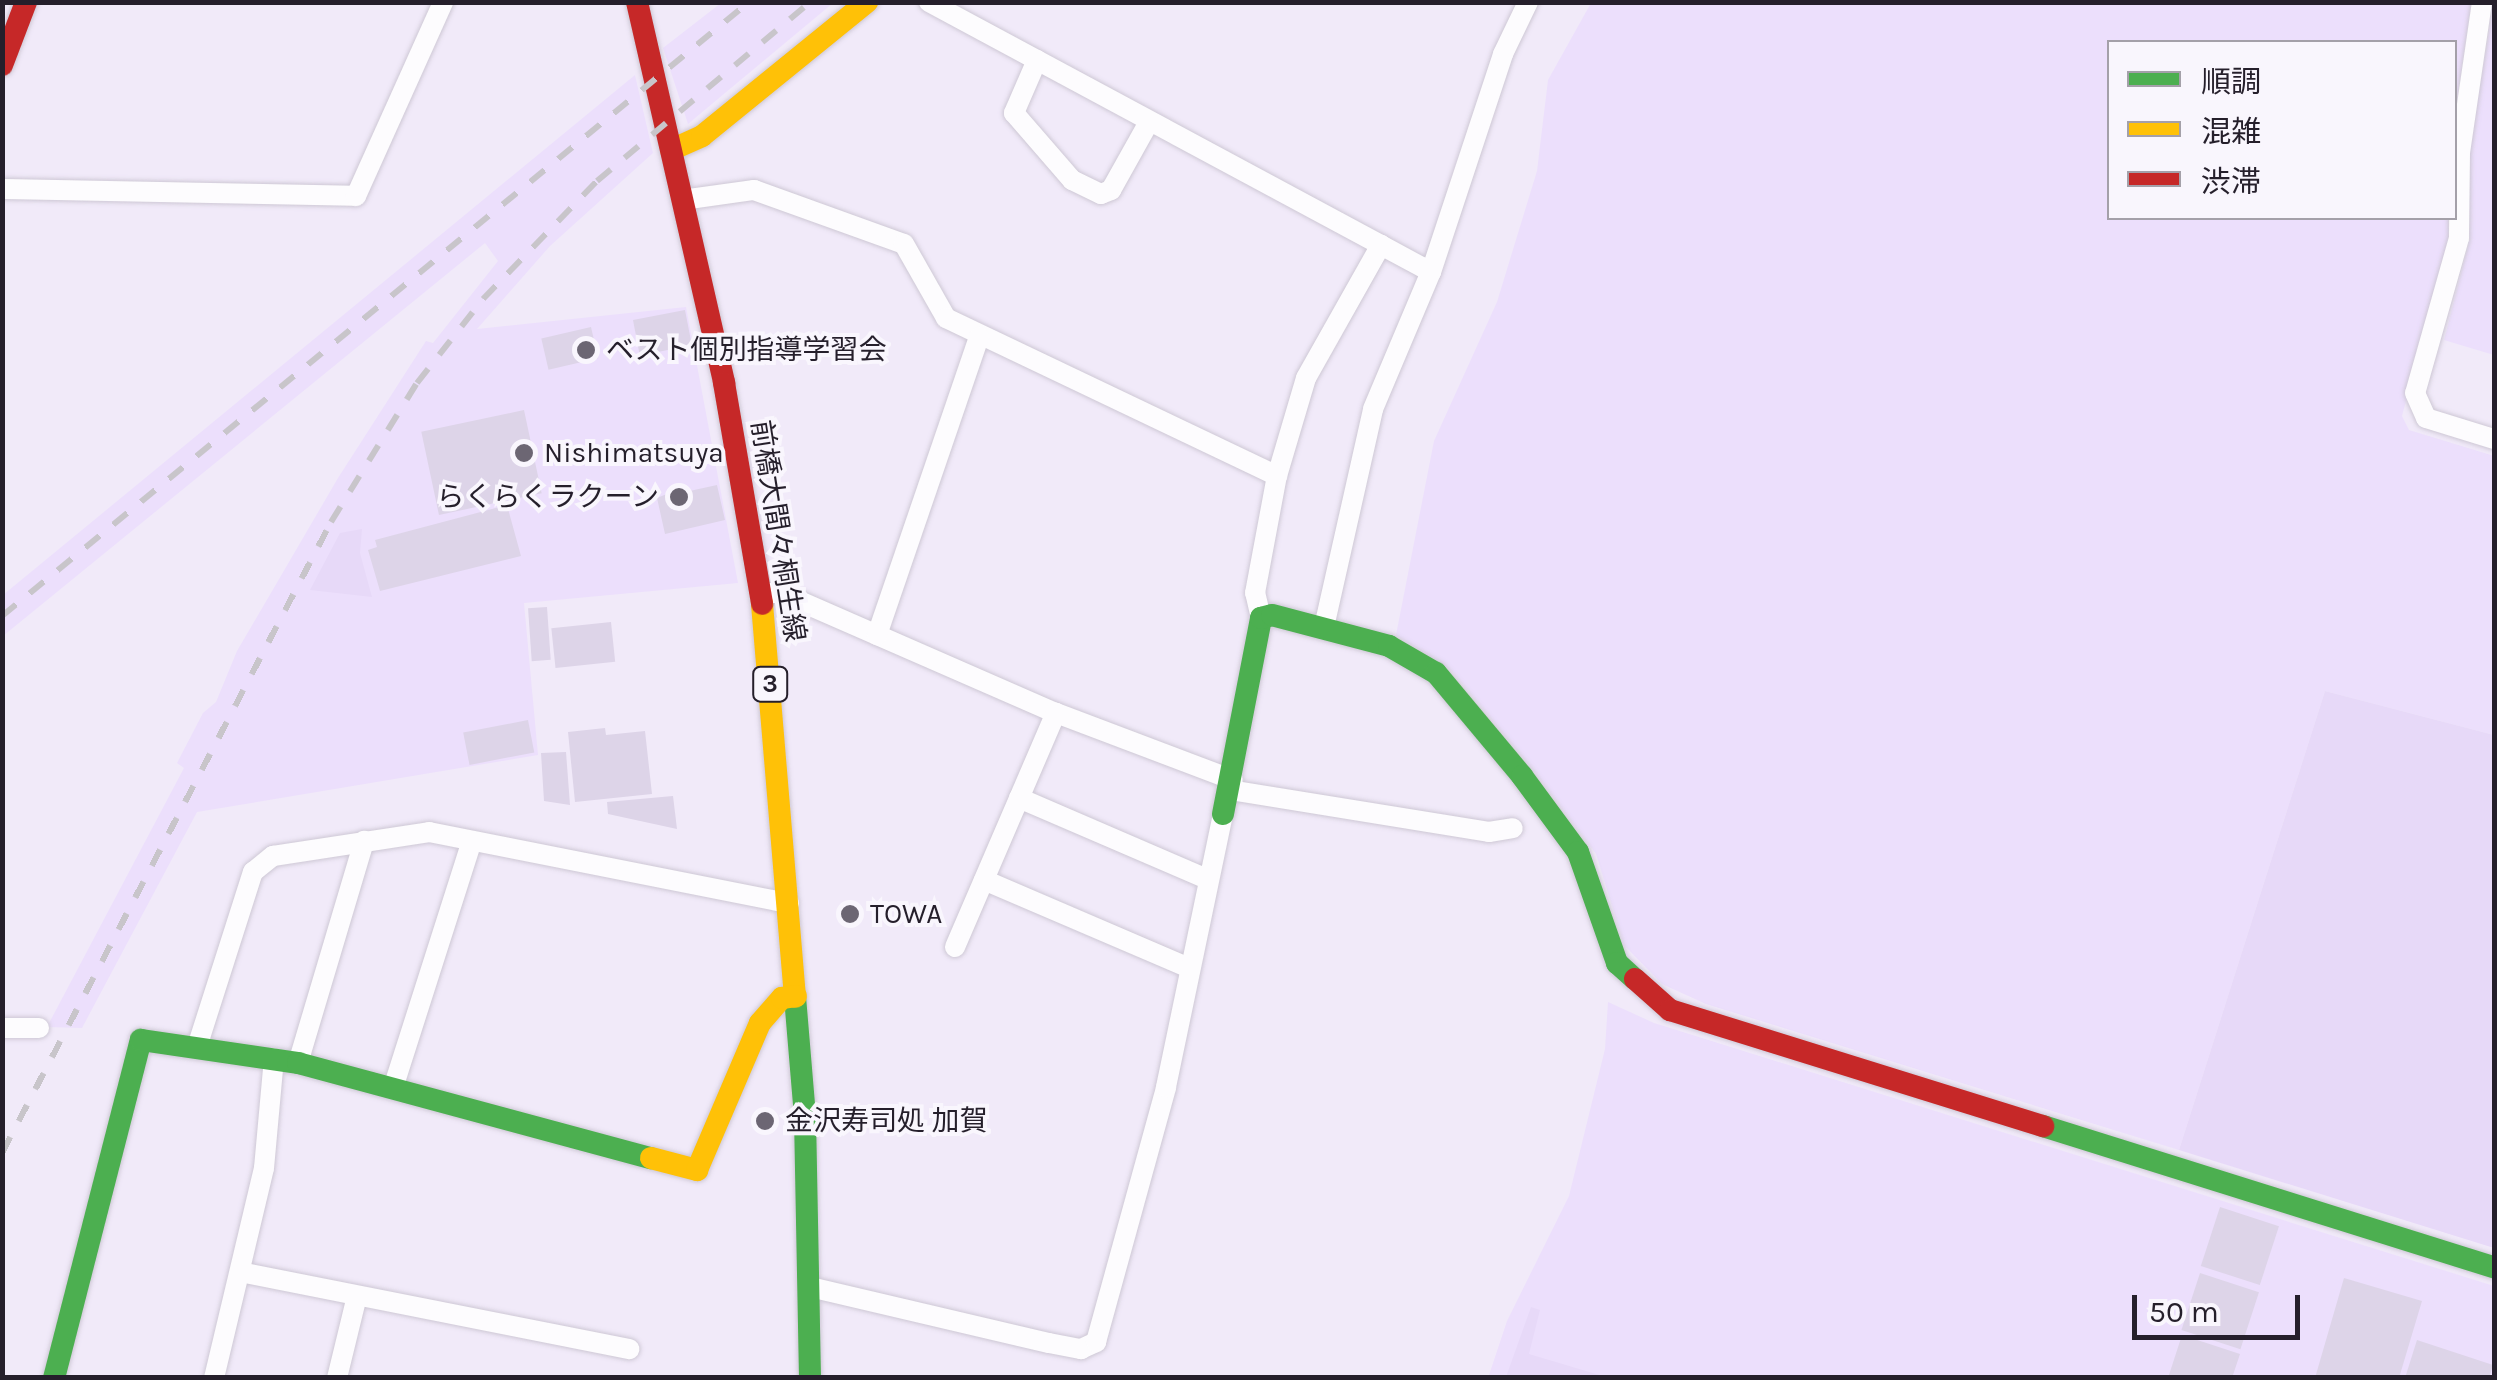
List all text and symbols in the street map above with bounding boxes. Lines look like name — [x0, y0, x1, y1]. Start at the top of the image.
legend — [2107, 40, 2457, 220]
text: 順調 — [2201, 64, 2261, 100]
text: 混雑 — [2201, 114, 2261, 150]
text: 渋滞 — [2201, 164, 2261, 200]
place label: ベスト個別指導学習会 — [606, 333, 886, 367]
marker: ベスト個別指導学習会 — [575, 339, 597, 361]
street label: 前橋大間々桐生線 — [744, 418, 812, 644]
place label: Nishimatsuya — [544, 436, 724, 470]
marker: Nishimatsuya — [513, 442, 535, 464]
place label: らくらくラクーン — [435, 480, 659, 514]
marker: らくらくラクーン — [668, 486, 690, 508]
road number: 3 — [750, 664, 790, 704]
place label: TOWA — [870, 897, 942, 931]
marker: TOWA — [839, 903, 861, 925]
place label: 金沢寿司処 加賀 — [785, 1104, 988, 1138]
marker: 金沢寿司処 加賀 — [754, 1110, 776, 1132]
scale bar — [2137, 1275, 2304, 1337]
text: 50 m — [2149, 1294, 2219, 1330]

